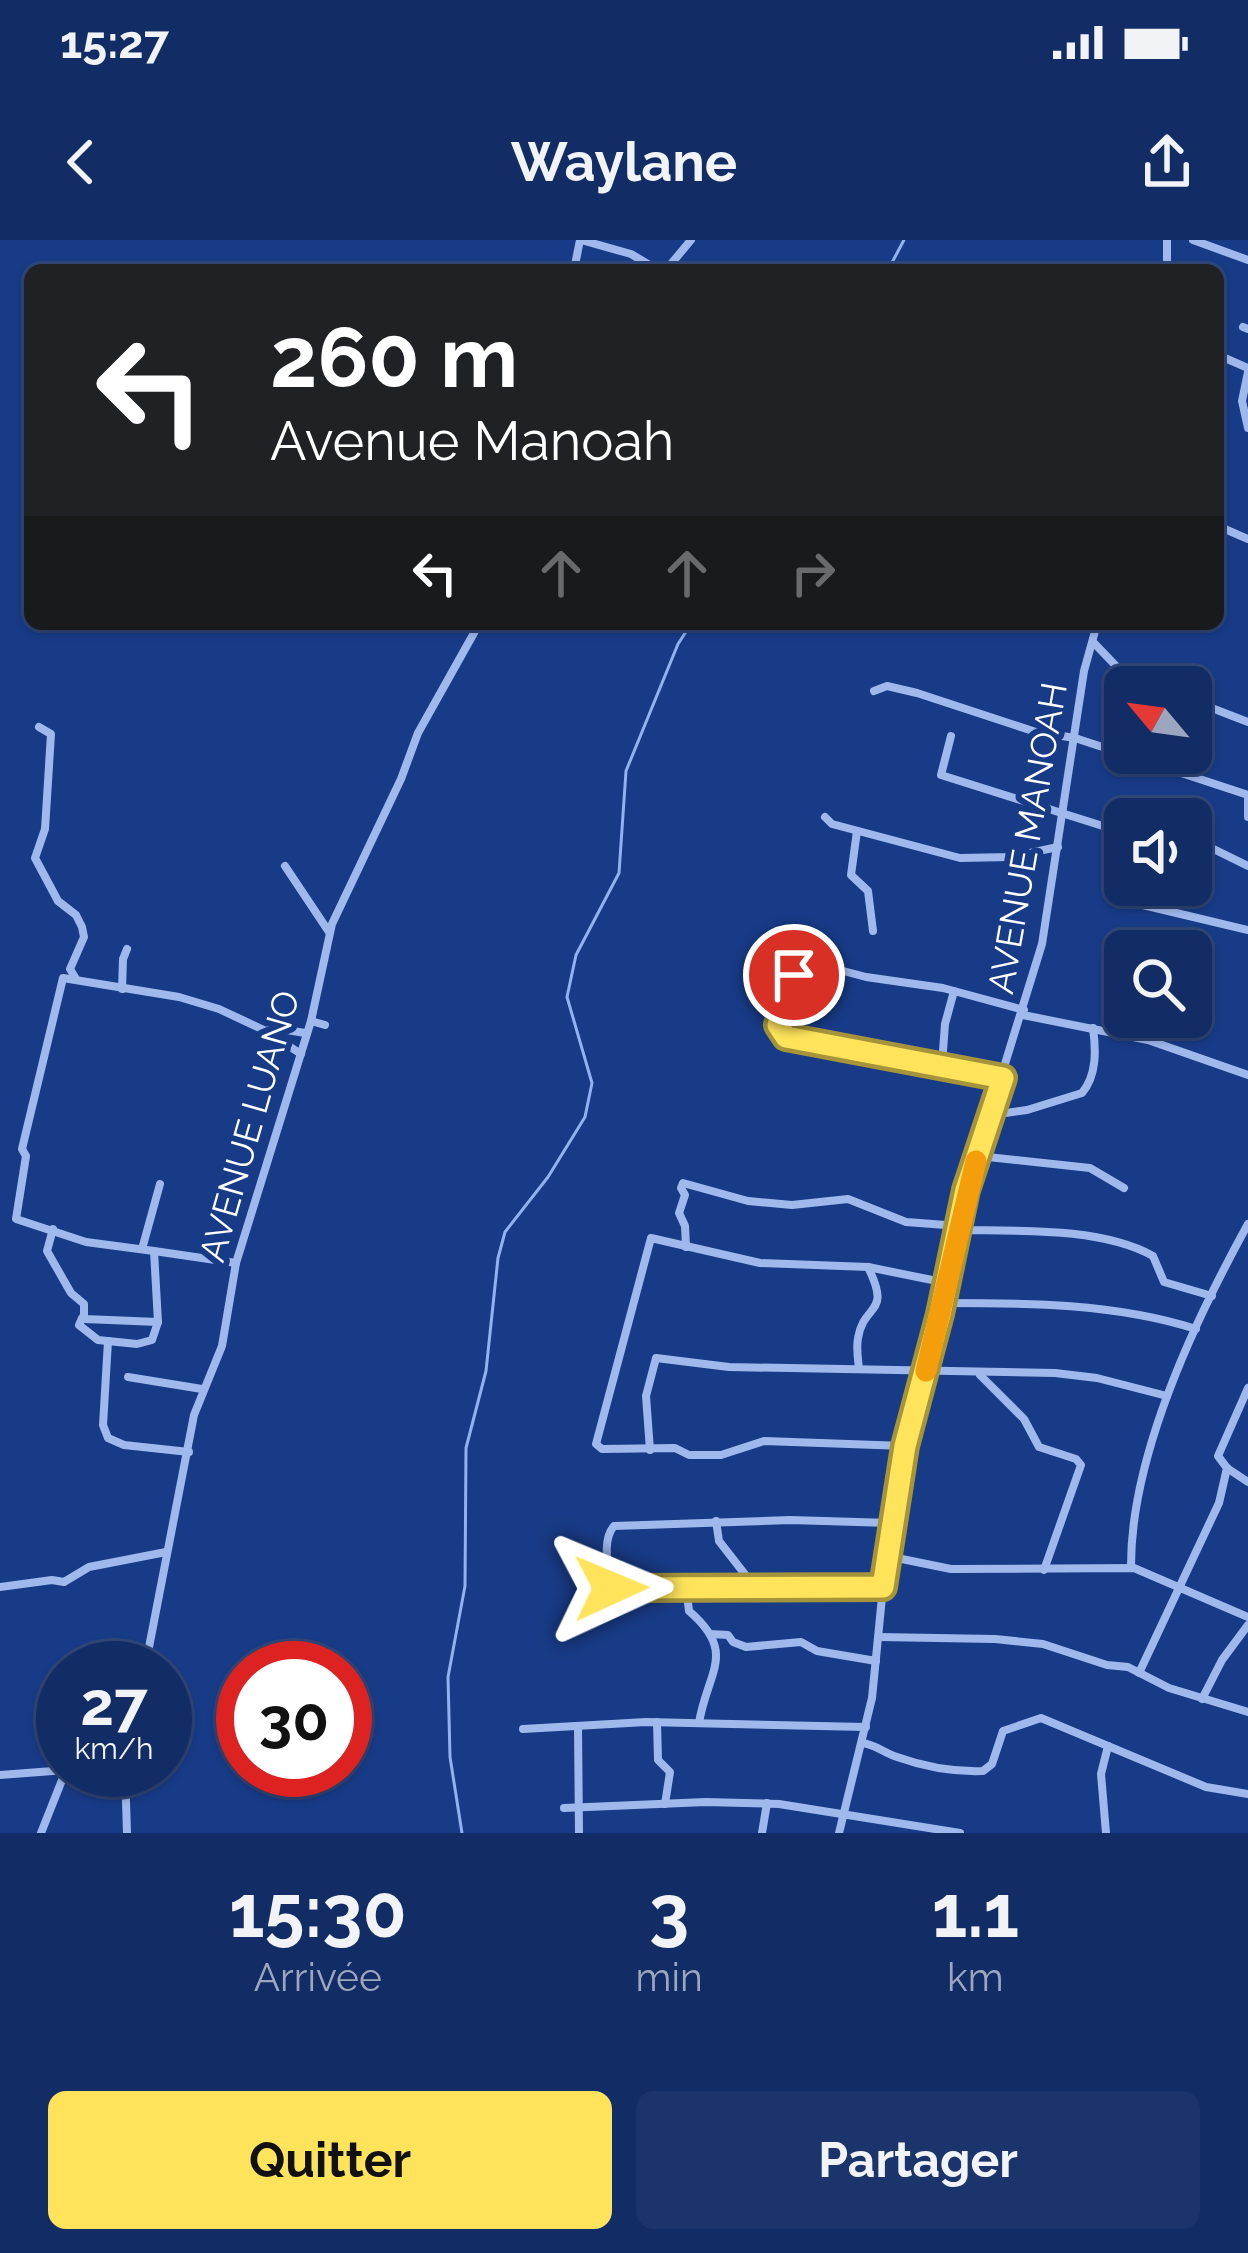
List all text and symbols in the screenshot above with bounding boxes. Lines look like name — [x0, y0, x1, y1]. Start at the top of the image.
text: 15:27 — [60, 16, 169, 69]
icon: back — [48, 129, 114, 195]
icon: share — [1134, 129, 1200, 195]
text: Waylane — [511, 130, 737, 194]
text: 260 m — [270, 308, 518, 407]
icon: left — [72, 312, 228, 468]
text: Avenue Manoah — [270, 409, 674, 473]
icon: left — [402, 540, 468, 606]
icon: ahead — [528, 540, 594, 606]
icon: ahead — [654, 540, 720, 606]
icon: right — [780, 540, 846, 606]
north arrow — [1104, 666, 1212, 774]
map controls — [1104, 666, 1212, 1038]
street label: AVENUE MANOAH — [979, 679, 1075, 997]
button: sound — [1104, 798, 1212, 906]
pin — [743, 924, 845, 1026]
button: search — [1104, 930, 1212, 1038]
icon: arrive — [761, 942, 827, 1008]
street label: AVENUE LUANO — [190, 986, 308, 1266]
position arrow — [548, 1525, 674, 1651]
speed limit sign: 30 — [216, 1641, 372, 1797]
text: 27 — [80, 1669, 148, 1739]
text: km/h — [74, 1731, 154, 1766]
text: 15:30 — [229, 1869, 407, 1954]
text: 3 — [649, 1869, 689, 1954]
text: 1.1 — [932, 1869, 1019, 1954]
text: Arrivée — [254, 1954, 382, 2000]
text: min — [636, 1954, 703, 2000]
text: km — [947, 1954, 1004, 2000]
button: Quitter — [48, 2091, 612, 2229]
button: Partager — [636, 2091, 1200, 2229]

